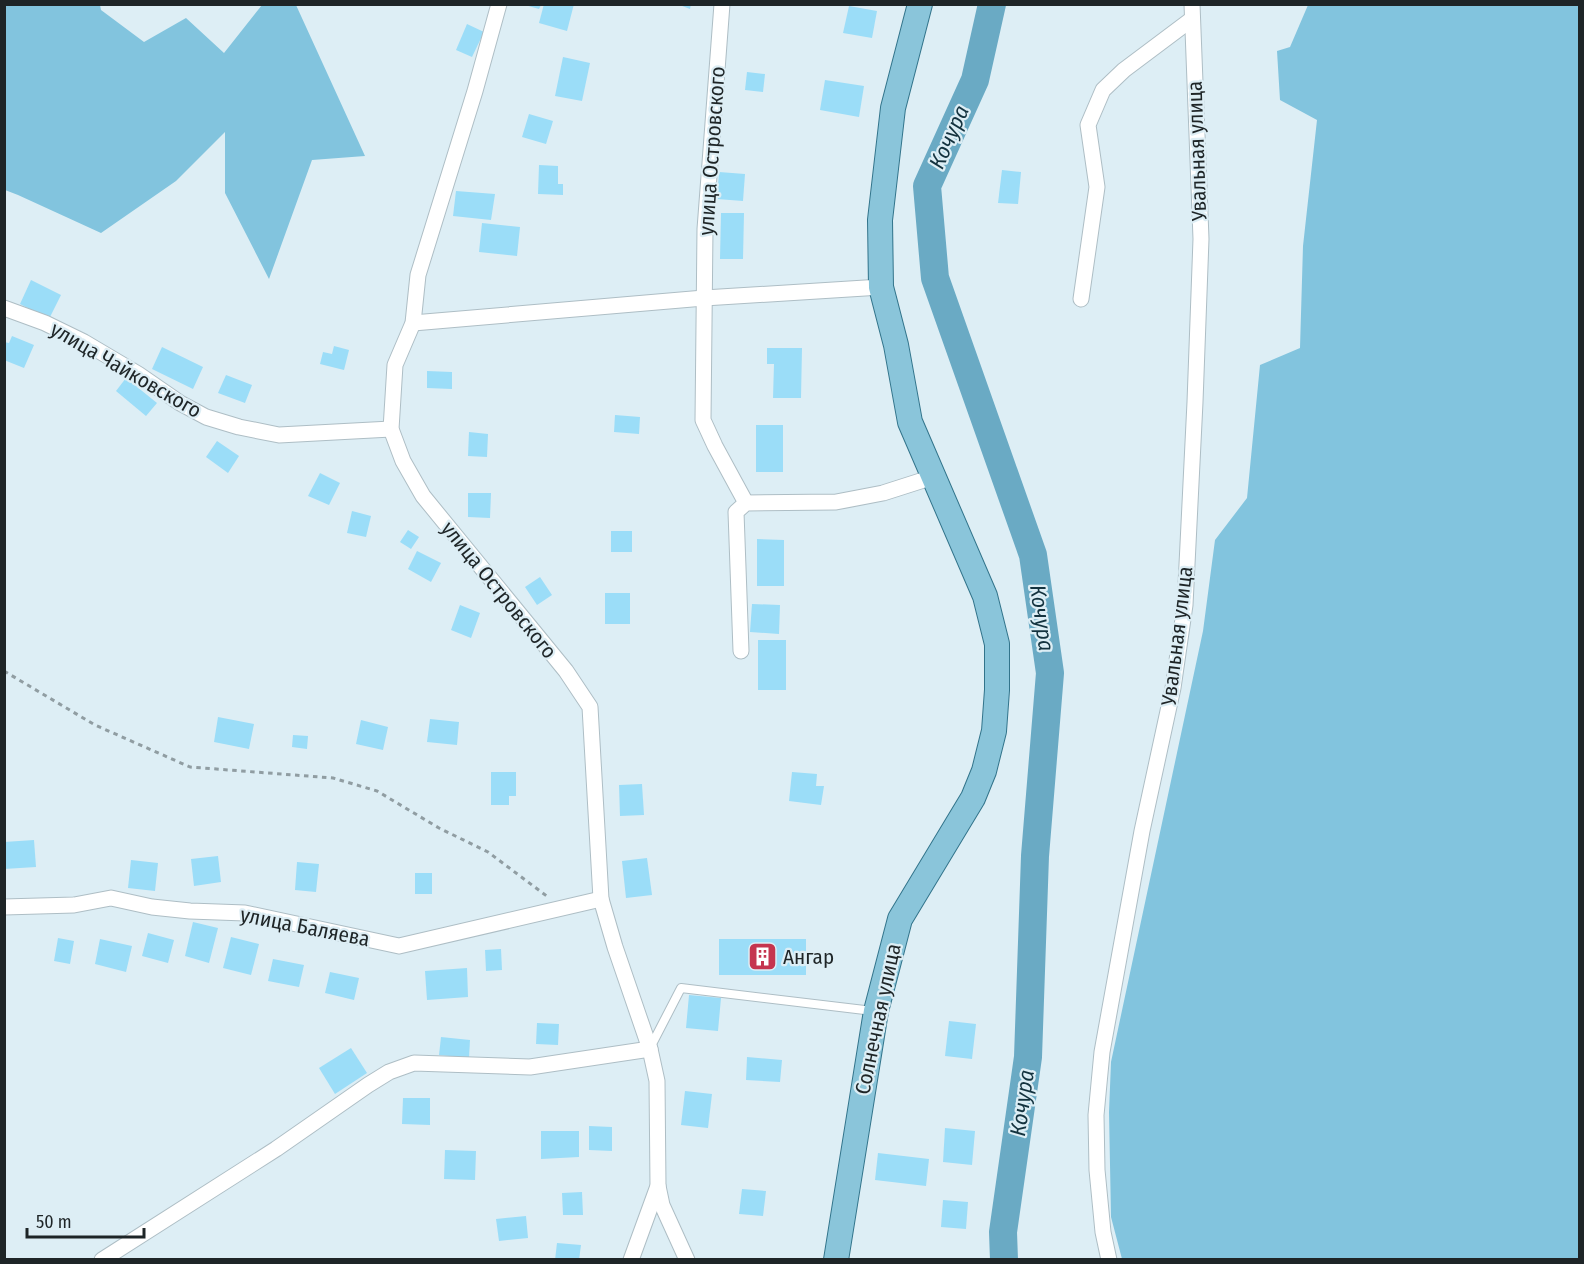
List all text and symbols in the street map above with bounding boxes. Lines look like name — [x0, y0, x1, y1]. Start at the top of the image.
street label: улица Островского — [693, 66, 731, 236]
street label: Увальная улица — [1182, 80, 1212, 223]
water label: Кочура — [923, 101, 975, 173]
street label: улица Чайковского — [46, 316, 206, 424]
street label: улица Островского — [436, 516, 562, 664]
street label: Увальная улица — [1155, 565, 1198, 708]
water label: Кочура — [1024, 583, 1060, 653]
street label: улица Баляева — [238, 902, 372, 952]
building icon: Ангар — [746, 941, 778, 973]
street label: Солнечная улица — [849, 941, 907, 1097]
place label: Ангар — [783, 944, 834, 970]
water label: Кочура — [1004, 1068, 1040, 1138]
scale bar — [27, 1201, 144, 1239]
text: 50 m — [36, 1211, 72, 1233]

